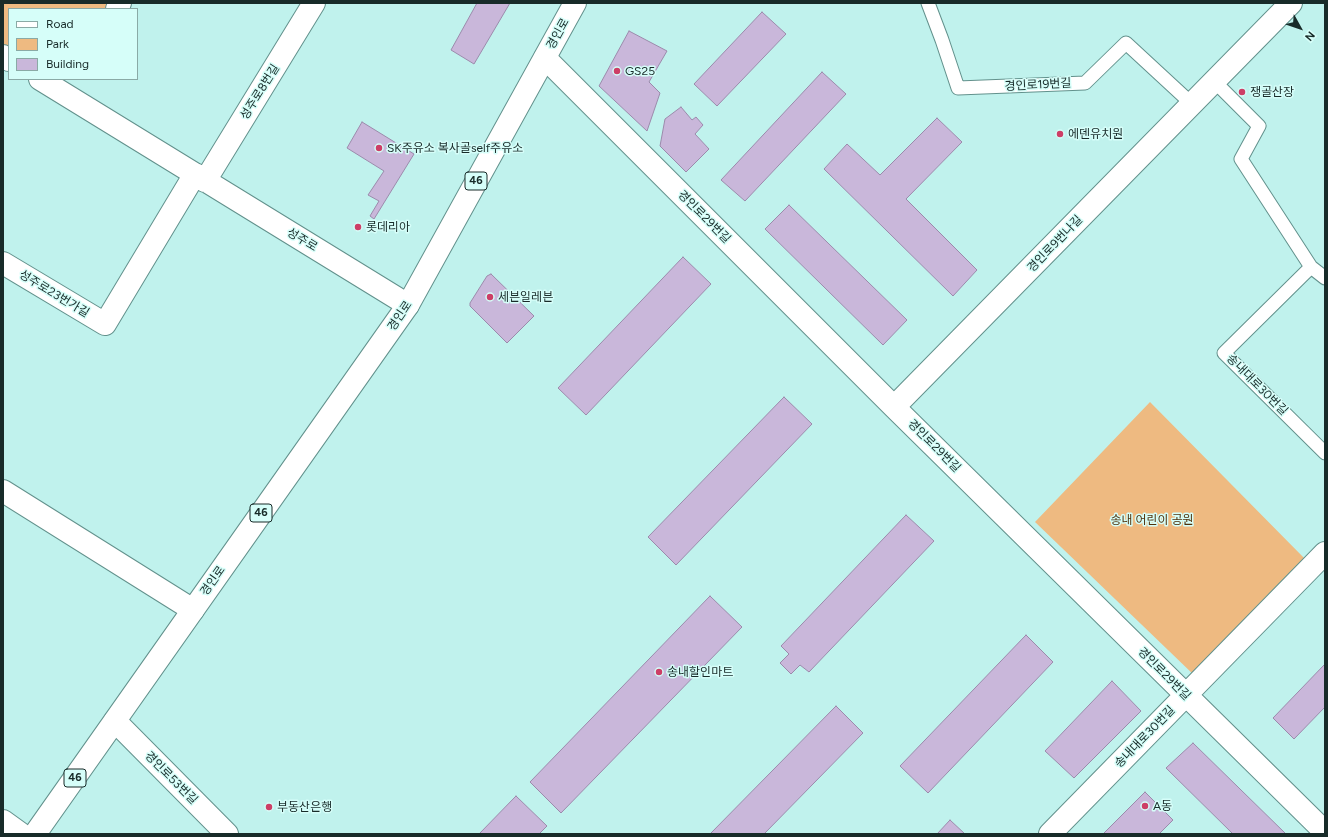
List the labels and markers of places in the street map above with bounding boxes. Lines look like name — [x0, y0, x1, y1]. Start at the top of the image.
place label: GS25 — [625, 64, 655, 78]
marker: GS25 — [612, 66, 622, 76]
place label: 쟁골산장 — [1250, 85, 1294, 99]
marker: 쟁골산장 — [1237, 87, 1247, 97]
place label: 에덴유치원 — [1068, 127, 1123, 141]
marker: 에덴유치원 — [1055, 129, 1065, 139]
place label: SK주유소 복사골self주유소 — [387, 141, 523, 155]
marker: SK주유소 복사골self주유소 — [374, 143, 384, 153]
place label: 롯데리아 — [366, 220, 410, 234]
marker: 롯데리아 — [353, 222, 363, 232]
place label: 세븐일레븐 — [498, 290, 553, 304]
marker: 세븐일레븐 — [485, 292, 495, 302]
place label: 송내할인마트 — [667, 665, 733, 679]
marker: 송내할인마트 — [654, 667, 664, 677]
place label: A동 — [1153, 799, 1172, 813]
place label: 부동산은행 — [277, 800, 332, 814]
marker: A동 — [1140, 801, 1150, 811]
marker: 부동산은행 — [264, 802, 274, 812]

